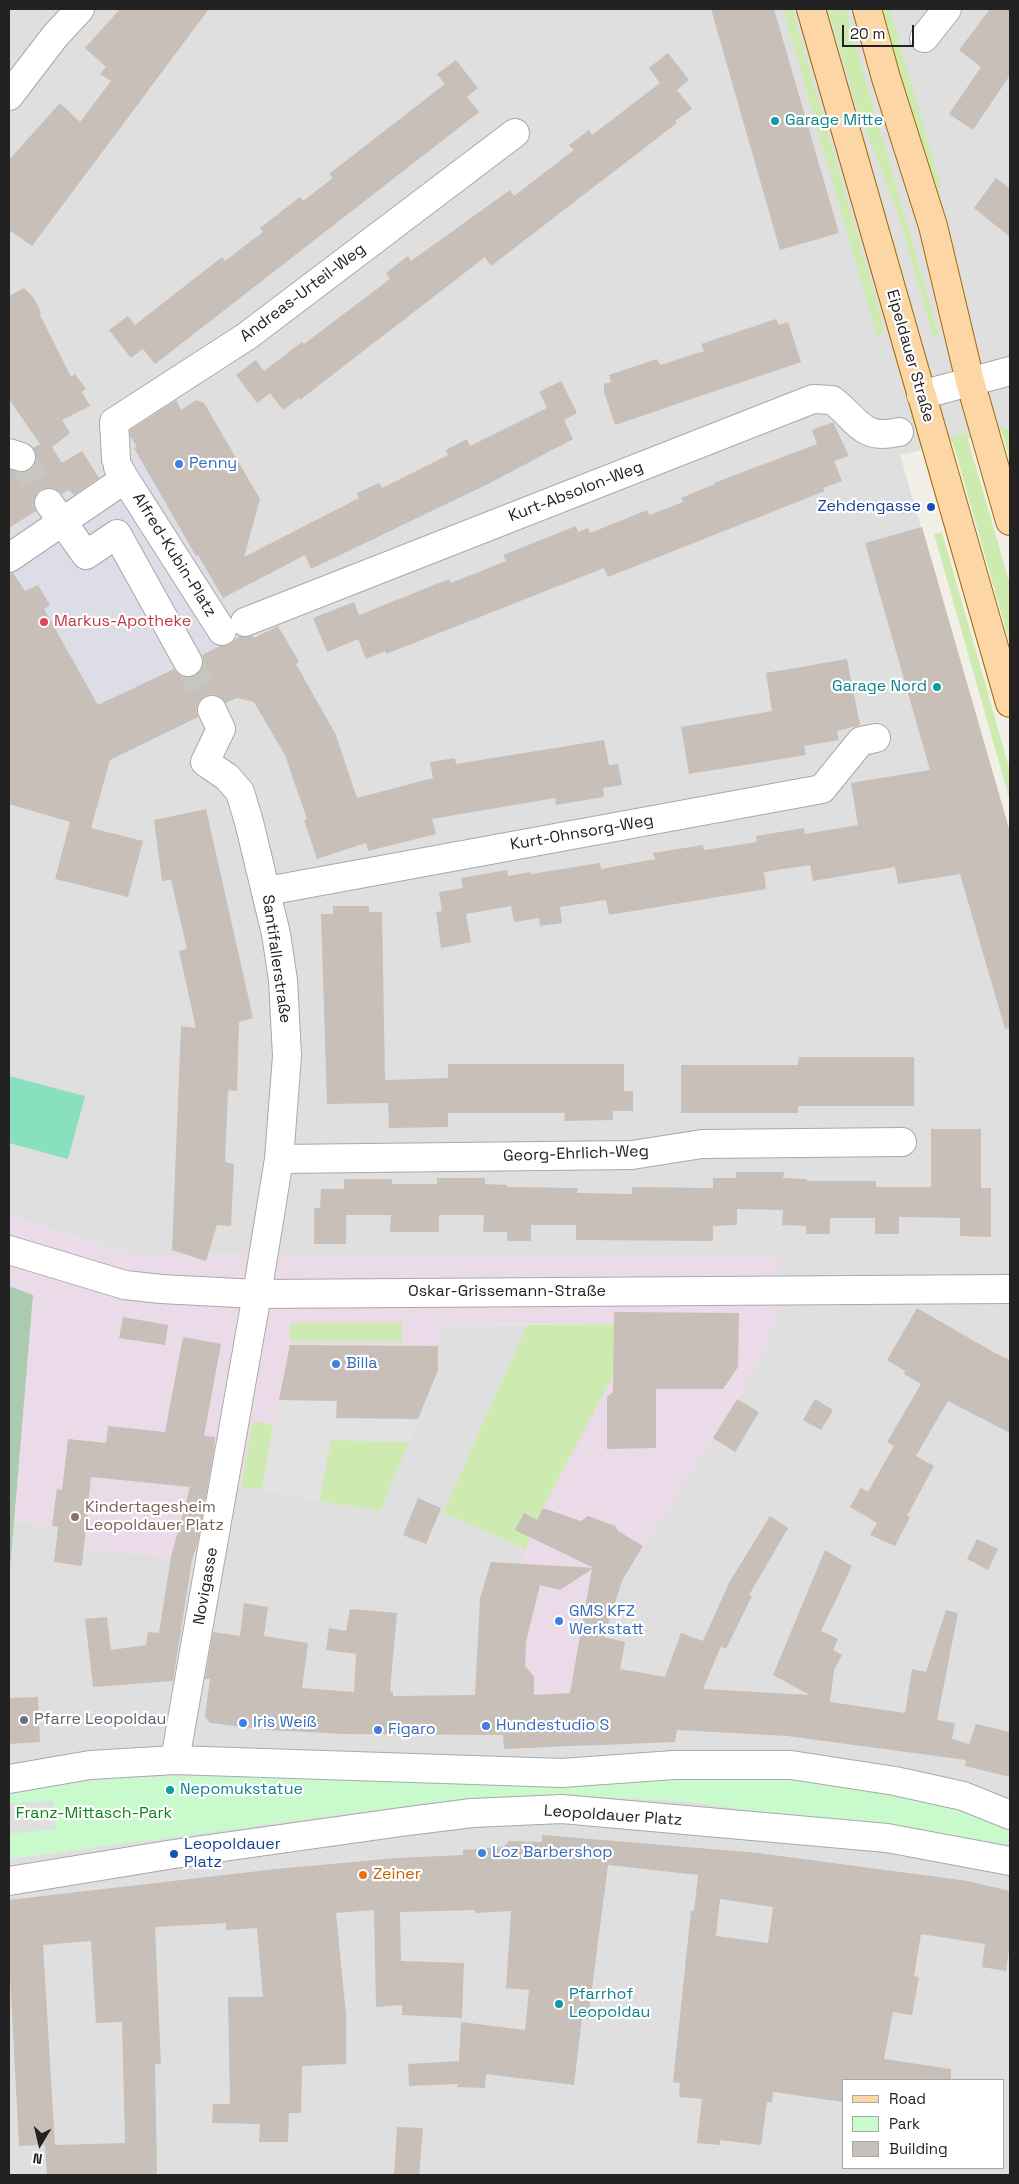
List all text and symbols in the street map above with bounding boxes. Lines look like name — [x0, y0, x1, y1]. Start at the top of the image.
scale bar — [844, 15, 916, 47]
text: 20 m — [850, 24, 885, 43]
place label: Garage Mitte — [785, 111, 883, 131]
marker: Garage Mitte — [769, 115, 781, 127]
street label: Andreas-Urteil-Weg — [237, 240, 369, 346]
street label: Eipeldauer Straße — [882, 288, 938, 424]
place label: Penny — [189, 454, 237, 474]
marker: Penny — [173, 458, 185, 470]
street label: Kurt-Absolon-Weg — [506, 458, 646, 526]
street label: Alfred-Kubin-Platz — [128, 489, 220, 621]
place label: Zehdengasse — [817, 497, 921, 517]
marker: Zehdengasse — [925, 501, 937, 513]
place label: Markus-Apotheke — [54, 612, 191, 632]
marker: Markus-Apotheke — [38, 616, 50, 628]
place label: Garage Nord — [832, 677, 927, 697]
marker: Garage Nord — [931, 681, 943, 693]
street label: Kurt-Ohnsorg-Weg — [509, 811, 655, 855]
street label: Santifallerstraße — [257, 894, 295, 1024]
street label: Georg-Ehrlich-Weg — [503, 1142, 649, 1166]
street label: Oskar-Grissemann-Straße — [408, 1282, 606, 1302]
place label: Billa — [346, 1354, 378, 1374]
marker: Billa — [330, 1358, 342, 1370]
place label: Kindertagesheim Leopoldauer Platz — [85, 1498, 224, 1536]
marker: Kindertagesheim Leopoldauer Platz — [69, 1511, 81, 1523]
street label: Novigasse — [190, 1546, 222, 1626]
place label: GMS KFZ Werkstatt — [569, 1602, 644, 1640]
marker: GMS KFZ Werkstatt — [553, 1615, 565, 1627]
place label: Pfarre Leopoldau — [34, 1710, 166, 1730]
place label: Iris Weiß — [253, 1713, 317, 1733]
marker: Pfarre Leopoldau — [18, 1714, 30, 1726]
place label: Hundestudio S — [496, 1716, 609, 1736]
marker: Iris Weiß — [237, 1717, 249, 1729]
place label: Figaro — [388, 1720, 436, 1740]
marker: Hundestudio S — [480, 1720, 492, 1732]
marker: Figaro — [372, 1724, 384, 1736]
place label: Nepomukstatue — [180, 1780, 303, 1800]
marker: Nepomukstatue — [164, 1784, 176, 1796]
street label: Leopoldauer Platz — [543, 1802, 683, 1830]
park label: Franz-Mittasch-Park — [16, 1804, 172, 1824]
place label: Leopoldauer Platz — [184, 1835, 281, 1873]
place label: Loz Barbershop — [492, 1843, 613, 1863]
marker: Loz Barbershop — [476, 1847, 488, 1859]
marker: Leopoldauer Platz — [168, 1848, 180, 1860]
place label: Zeiner — [373, 1865, 421, 1885]
marker: Zeiner — [357, 1869, 369, 1881]
place label: Pfarrhof Leopoldau — [569, 1985, 650, 2023]
marker: Pfarrhof Leopoldau — [553, 1998, 565, 2010]
legend — [842, 2079, 1004, 2169]
text: Road — [889, 2089, 926, 2108]
text: Park — [889, 2114, 920, 2133]
north arrow — [15, 2119, 65, 2169]
text: Building — [889, 2139, 948, 2158]
text: N — [32, 2149, 44, 2168]

